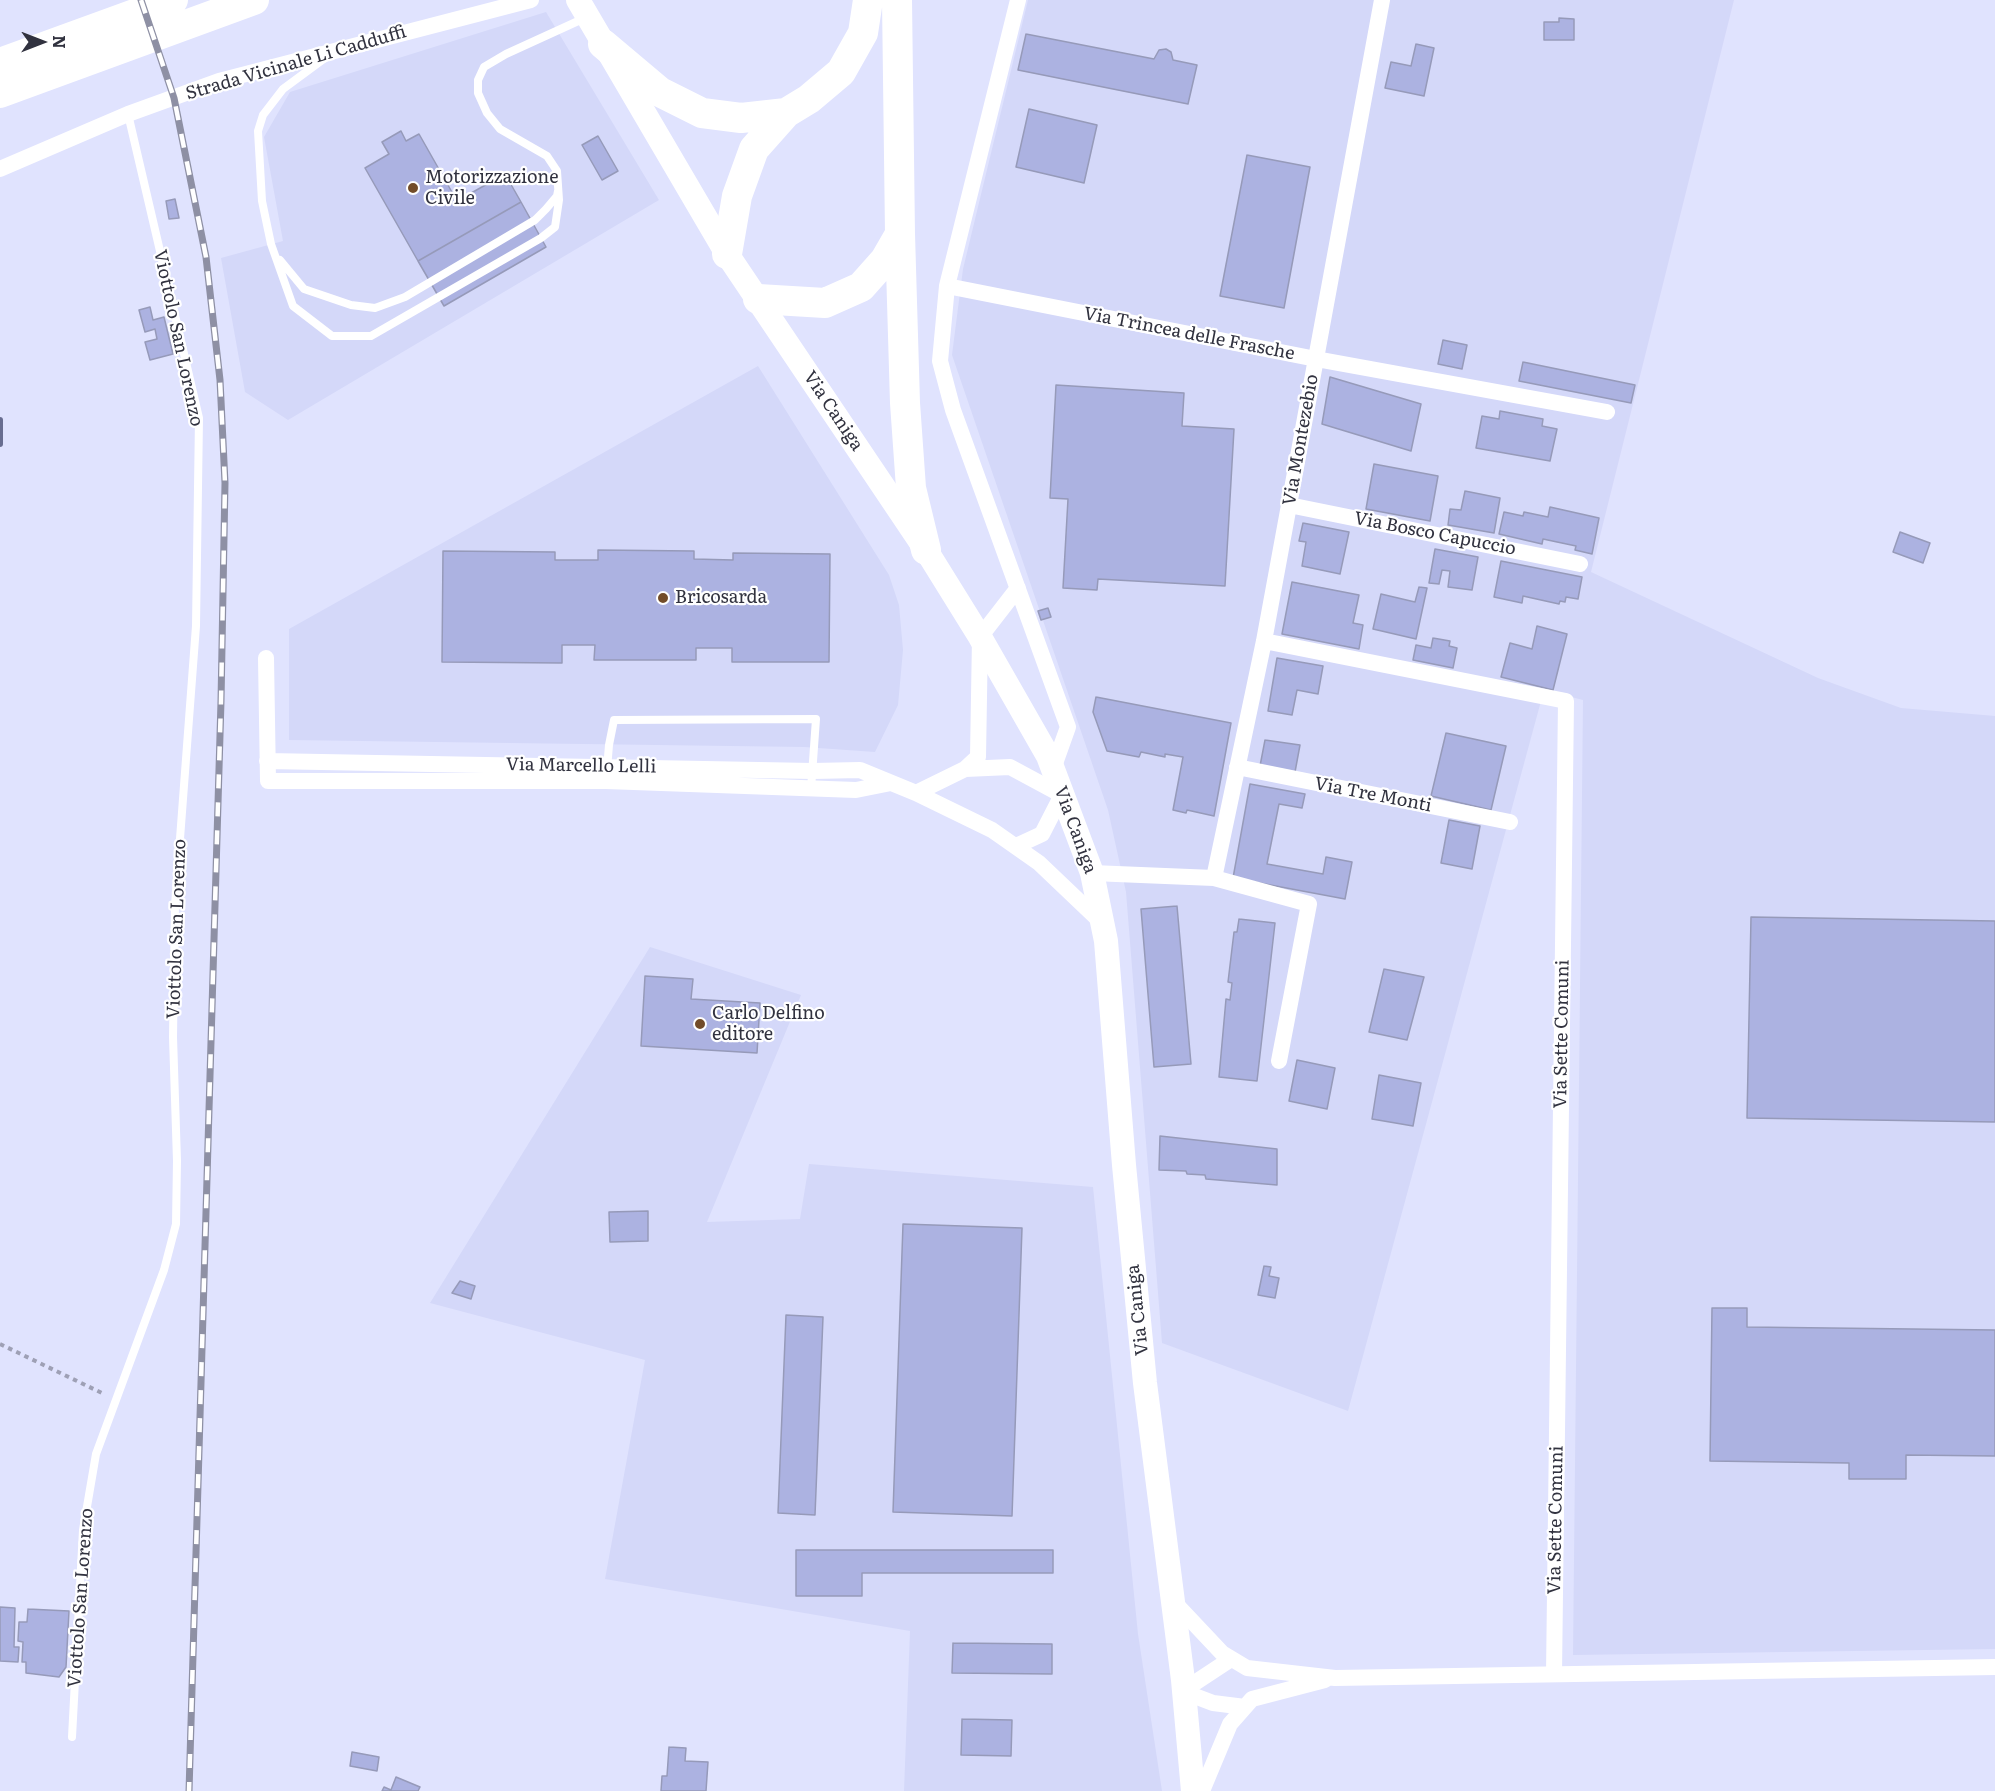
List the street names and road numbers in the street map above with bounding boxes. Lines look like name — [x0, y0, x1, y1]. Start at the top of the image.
street label: Strada Vicinale Li Cadduffi — [183, 21, 409, 105]
street label: Viottolo San Lorenzo — [149, 248, 207, 428]
street label: Via Trincea delle Frasche — [1082, 303, 1296, 365]
street label: Via Caniga — [798, 367, 868, 455]
street label: Via Montezebio — [1279, 373, 1323, 507]
street label: Via Bosco Capuccio — [1352, 508, 1518, 560]
street label: Via Marcello Lelli — [506, 754, 656, 778]
street label: Via Tre Monti — [1312, 773, 1434, 817]
street label: Via Caniga — [1049, 783, 1101, 877]
street label: Viottolo San Lorenzo — [163, 839, 191, 1019]
street label: Via Sette Comuni — [1550, 959, 1574, 1109]
street label: Via Caniga — [1122, 1263, 1154, 1357]
street label: Via Sette Comuni — [1544, 1445, 1568, 1595]
street label: Viottolo San Lorenzo — [64, 1507, 98, 1689]

